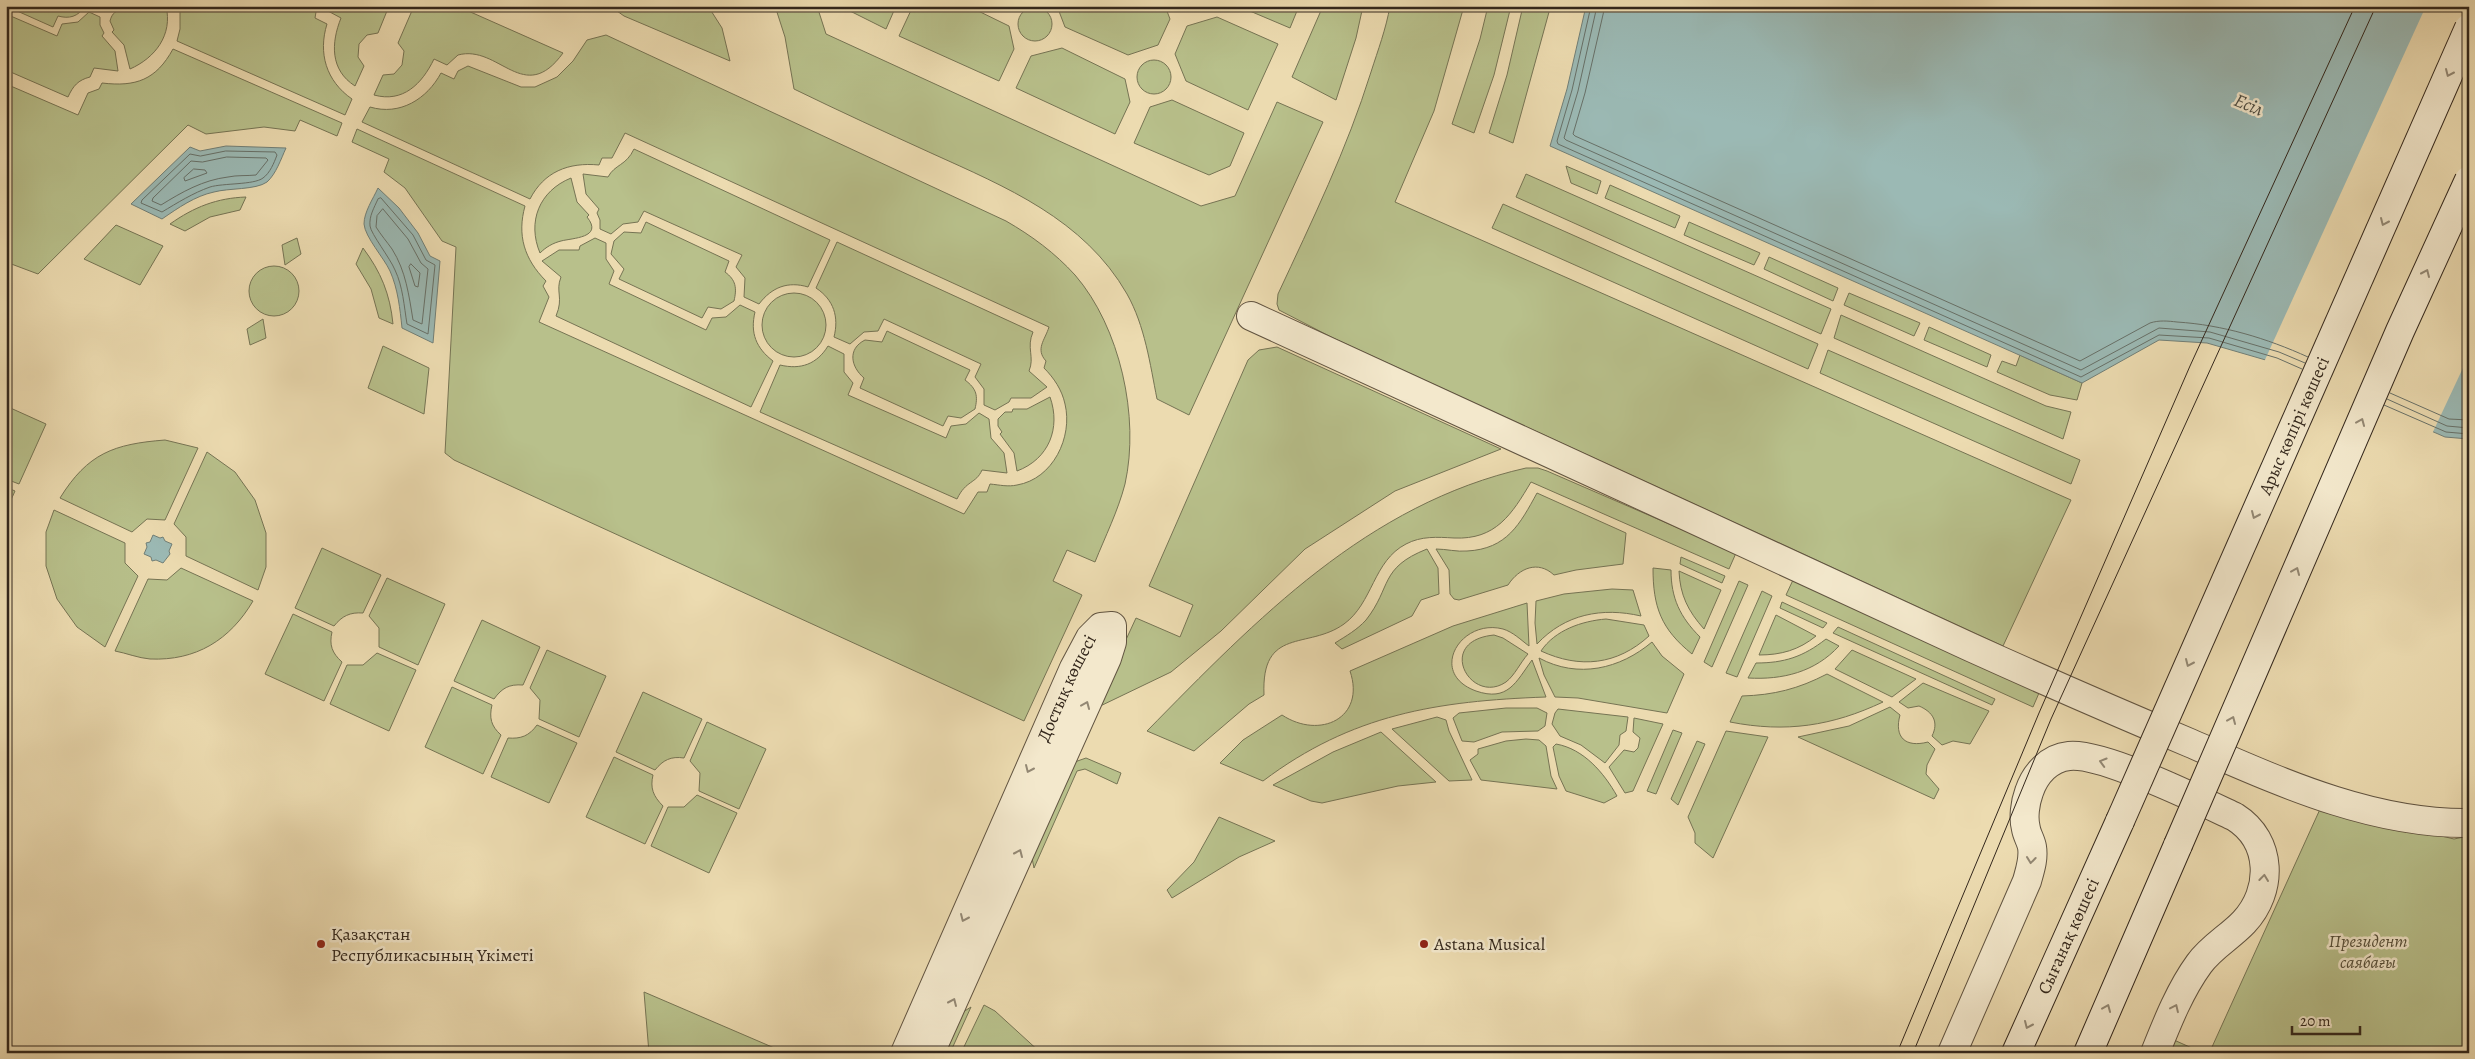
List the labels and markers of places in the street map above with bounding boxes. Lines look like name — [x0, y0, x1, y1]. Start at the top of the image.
place label: Қазақстан Республикасының Үкіметі — [331, 922, 534, 967]
place label: Astana Musical — [1433, 932, 1546, 956]
marker: Қазақстан Республикасының Үкіметі — [315, 938, 327, 950]
marker: Astana Musical — [1418, 938, 1430, 950]

